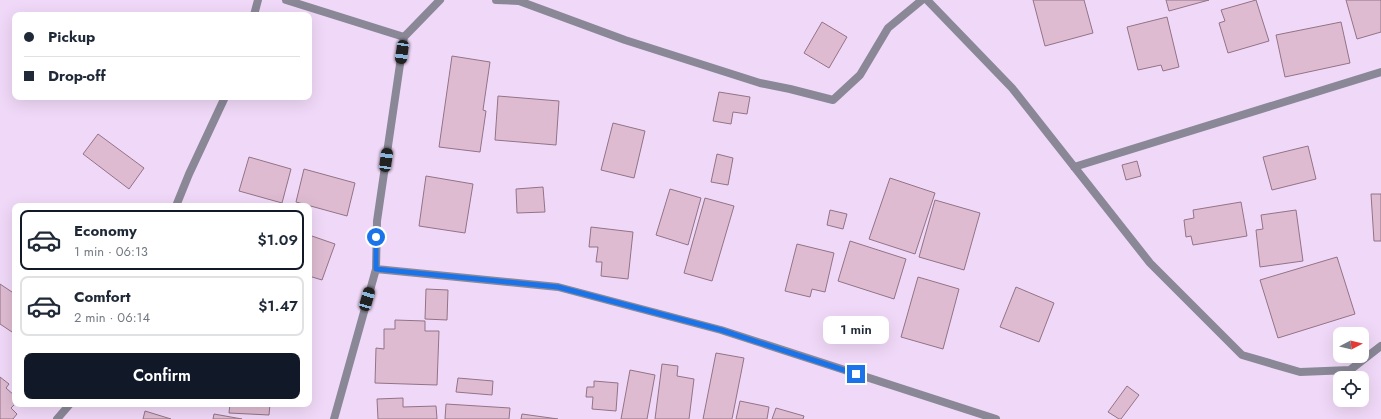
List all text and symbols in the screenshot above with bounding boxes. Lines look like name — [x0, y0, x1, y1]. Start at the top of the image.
text: Pickup — [48, 26, 95, 48]
car — [394, 39, 410, 65]
text: Drop-off — [48, 65, 106, 87]
car — [378, 147, 394, 173]
text: Economy — [74, 220, 137, 242]
icon: car — [26, 222, 62, 258]
route start — [367, 228, 385, 246]
text: $1.09 — [258, 229, 298, 251]
text: 1 min · 06:13 — [74, 242, 148, 261]
text: Comfort — [74, 286, 131, 308]
car — [358, 286, 376, 312]
icon: car — [26, 288, 62, 324]
text: $1.47 — [258, 295, 298, 317]
text: 2 min · 06:14 — [74, 308, 150, 327]
callout: 1 min — [823, 316, 889, 344]
text: 1 min — [840, 320, 872, 339]
north arrow — [1333, 327, 1369, 363]
map controls — [1333, 327, 1369, 407]
button: Confirm — [24, 353, 300, 399]
route end — [847, 365, 865, 383]
button: locate — [1333, 371, 1369, 407]

